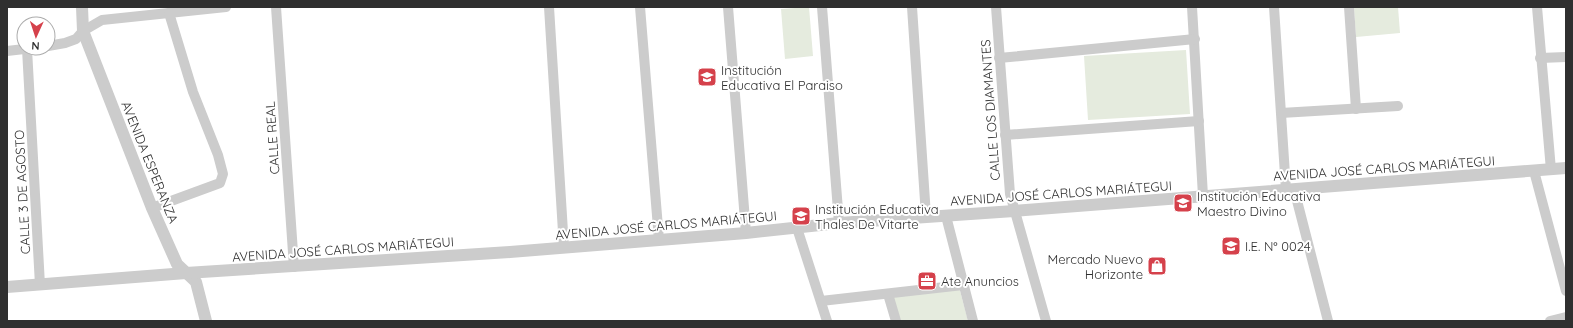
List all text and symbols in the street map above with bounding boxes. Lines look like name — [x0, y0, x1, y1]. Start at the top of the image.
north arrow — [16, 16, 56, 56]
text: N — [31, 39, 40, 53]
street label: CALLE LOS DIAMANTES — [977, 39, 1003, 181]
place label: Institución Educativa El Paraiso — [721, 62, 843, 93]
school or university icon: Institución Educativa El Paraiso — [696, 66, 718, 88]
street label: AVENIDA ESPERANZA — [118, 99, 182, 226]
street label: CALLE REAL — [261, 101, 283, 175]
street label: CALLE 3 DE AGOSTO — [11, 129, 33, 255]
street label: AVENIDA JOSÉ CARLOS MARIÁTEGUI — [1273, 152, 1495, 184]
street label: AVENIDA JOSÉ CARLOS MARIÁTEGUI — [950, 177, 1172, 209]
place label: Institución Educativa Maestro Divino — [1197, 188, 1321, 219]
school or university icon: Institución Educativa Maestro Divino — [1172, 192, 1194, 214]
place label: Institución Educativa Thales De Vitarte — [815, 201, 939, 232]
school or university icon: Institución Educativa Thales De Vitarte — [790, 205, 812, 227]
street label: AVENIDA JOSÉ CARLOS MARIÁTEGUI — [555, 207, 777, 243]
street label: AVENIDA JOSÉ CARLOS MARIÁTEGUI — [232, 233, 454, 265]
school or university icon: I.E. N° 0024 — [1220, 235, 1242, 257]
place label: I.E. N° 0024 — [1245, 238, 1311, 254]
place label: Mercado Nuevo Horizonte — [1047, 251, 1143, 282]
shop icon: Mercado Nuevo Horizonte — [1146, 255, 1168, 277]
office icon: Ate Anuncios — [916, 270, 938, 292]
place label: Ate Anuncios — [941, 273, 1019, 289]

